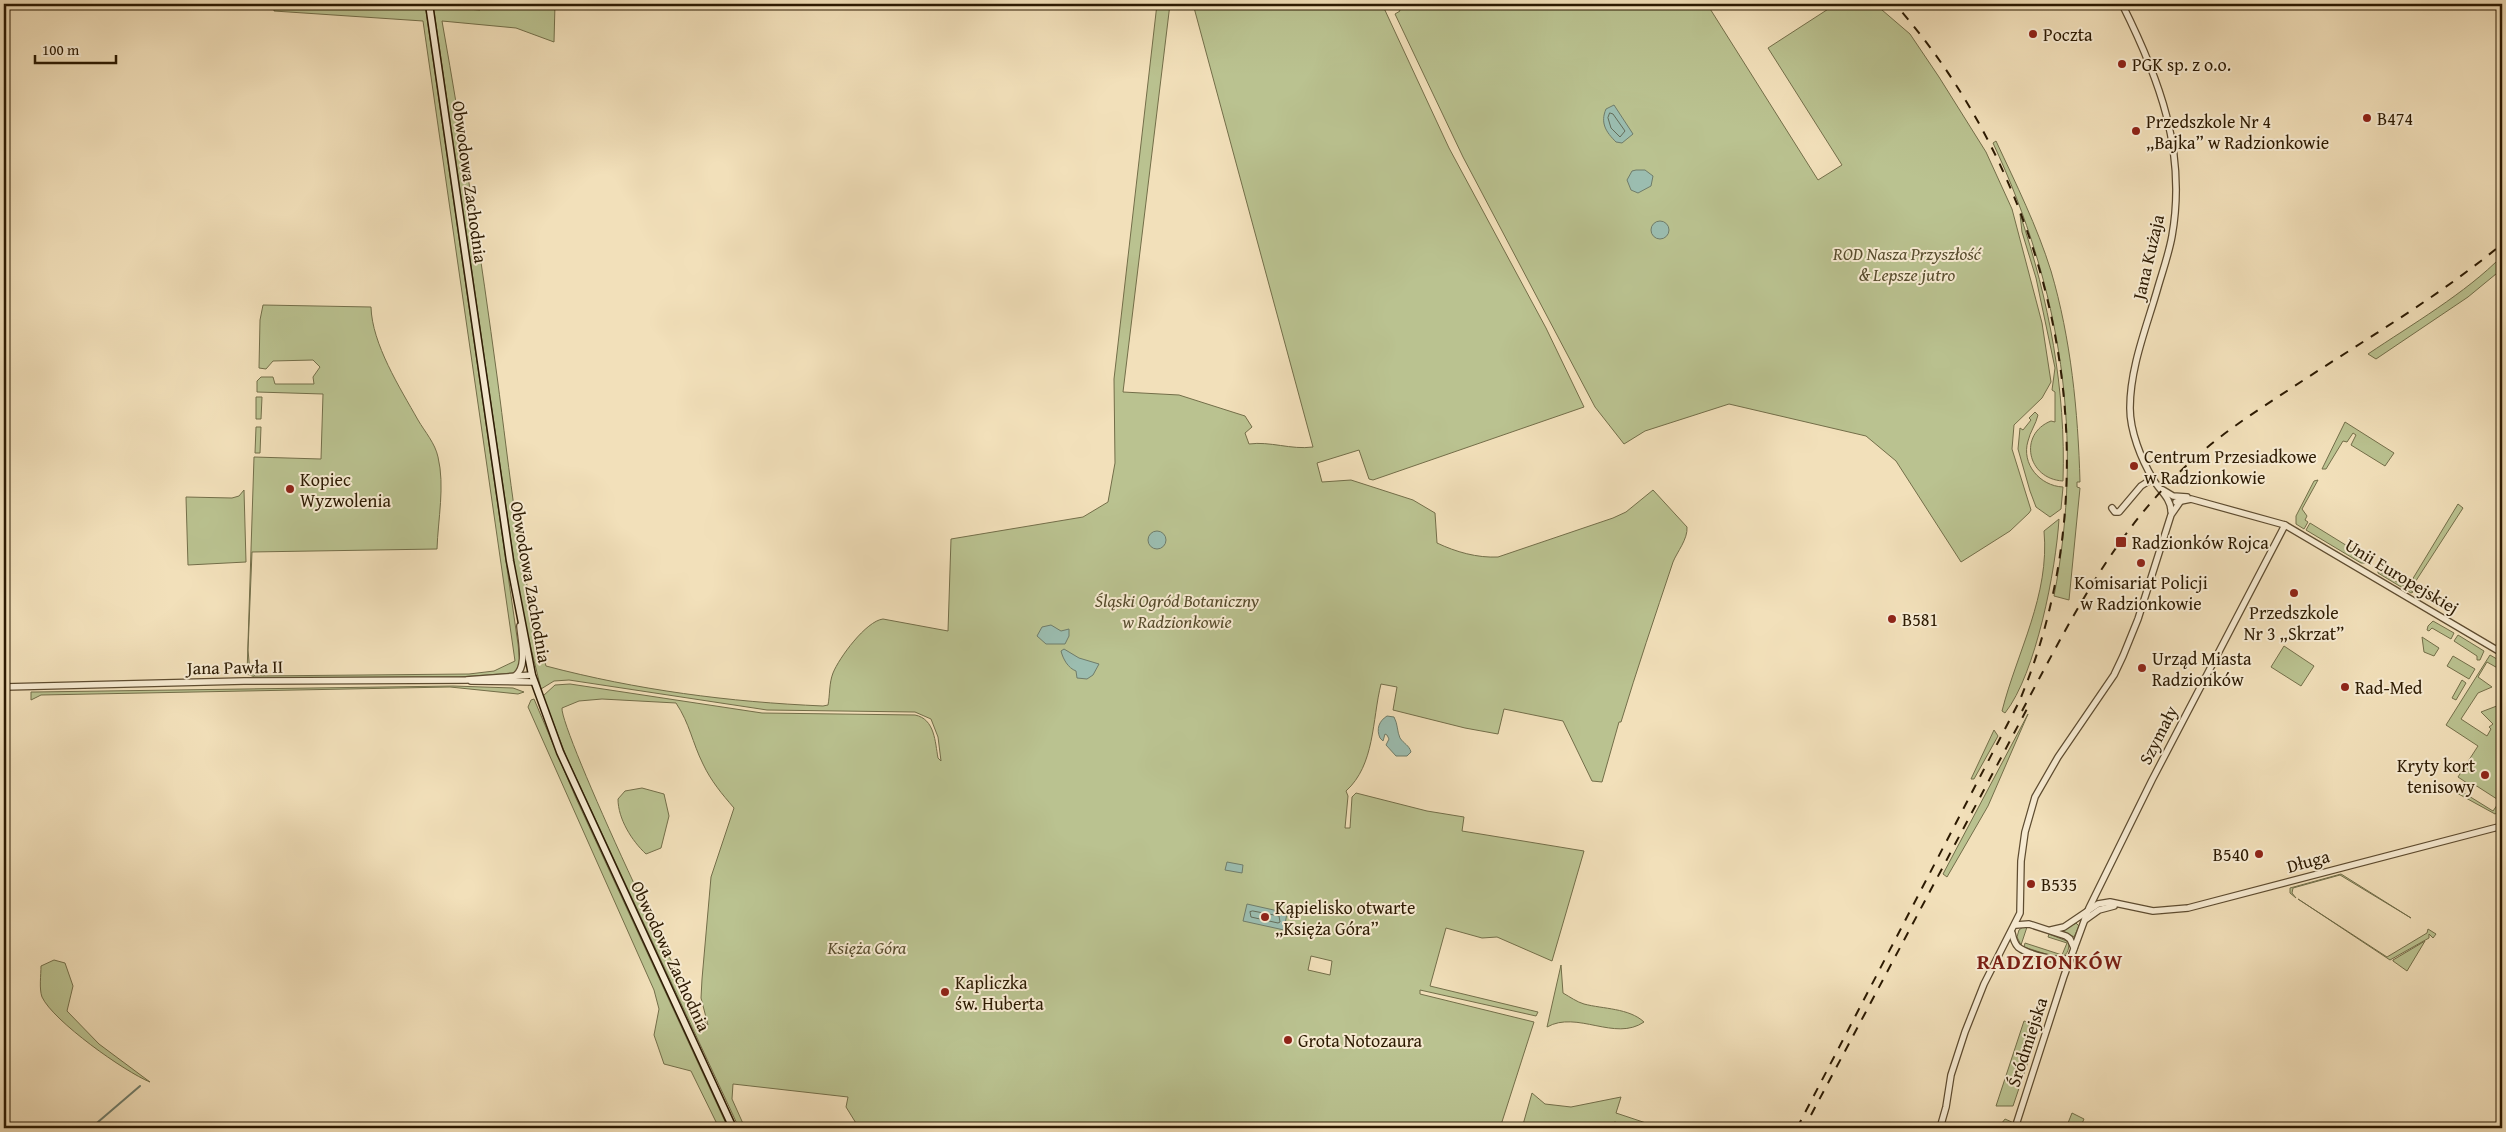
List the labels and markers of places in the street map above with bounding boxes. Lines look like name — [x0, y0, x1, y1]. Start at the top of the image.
place label: Poczta — [2043, 21, 2093, 48]
marker: Poczta — [2027, 28, 2039, 40]
place label: PGK sp. z o.o. — [2132, 51, 2231, 78]
marker: PGK sp. z o.o. — [2116, 58, 2128, 70]
place label: B474 — [2377, 105, 2413, 132]
place label: Przedszkole Nr 4 „Bajka” w Radzionkowie — [2146, 108, 2329, 156]
marker: B474 — [2361, 112, 2373, 124]
marker: Przedszkole Nr 4 „Bajka” w Radzionkowie — [2130, 125, 2142, 137]
place label: Centrum Przesiadkowe w Radzionkowie — [2144, 443, 2317, 491]
marker: Centrum Przesiadkowe w Radzionkowie — [2128, 460, 2140, 472]
place label: Kopiec Wyzwolenia — [300, 466, 391, 514]
marker: Kopiec Wyzwolenia — [284, 483, 296, 495]
place label: Radzionków Rojca — [2132, 529, 2269, 556]
marker: Radzionków Rojca — [2114, 535, 2128, 549]
marker: Komisariat Policji w Radzionkowie — [2135, 557, 2147, 569]
place label: Komisariat Policji w Radzionkowie — [2074, 569, 2208, 617]
marker: Przedszkole Nr 3 „Skrzat” — [2288, 587, 2300, 599]
place label: Przedszkole Nr 3 „Skrzat” — [2244, 599, 2344, 647]
place label: B581 — [1902, 606, 1938, 633]
marker: B581 — [1886, 613, 1898, 625]
place label: Urząd Miasta Radzionków — [2152, 645, 2252, 693]
marker: Urząd Miasta Radzionków — [2136, 662, 2148, 674]
place label: Rad-Med — [2355, 674, 2423, 701]
marker: Rad-Med — [2339, 681, 2351, 693]
place label: Kryty kort tenisowy — [2397, 752, 2476, 800]
marker: Kryty kort tenisowy — [2479, 769, 2491, 781]
place label: B540 — [2213, 841, 2249, 868]
marker: B540 — [2253, 848, 2265, 860]
place label: B535 — [2041, 871, 2077, 898]
marker: B535 — [2025, 878, 2037, 890]
place label: Kąpielisko otwarte „Księża Góra” — [1275, 894, 1415, 942]
marker: Kąpielisko otwarte „Księża Góra” — [1259, 911, 1271, 923]
place label: Kapliczka św. Huberta — [955, 969, 1044, 1017]
marker: Kapliczka św. Huberta — [939, 986, 951, 998]
place label: Grota Notozaura — [1298, 1027, 1423, 1054]
marker: Grota Notozaura — [1282, 1034, 1294, 1046]

